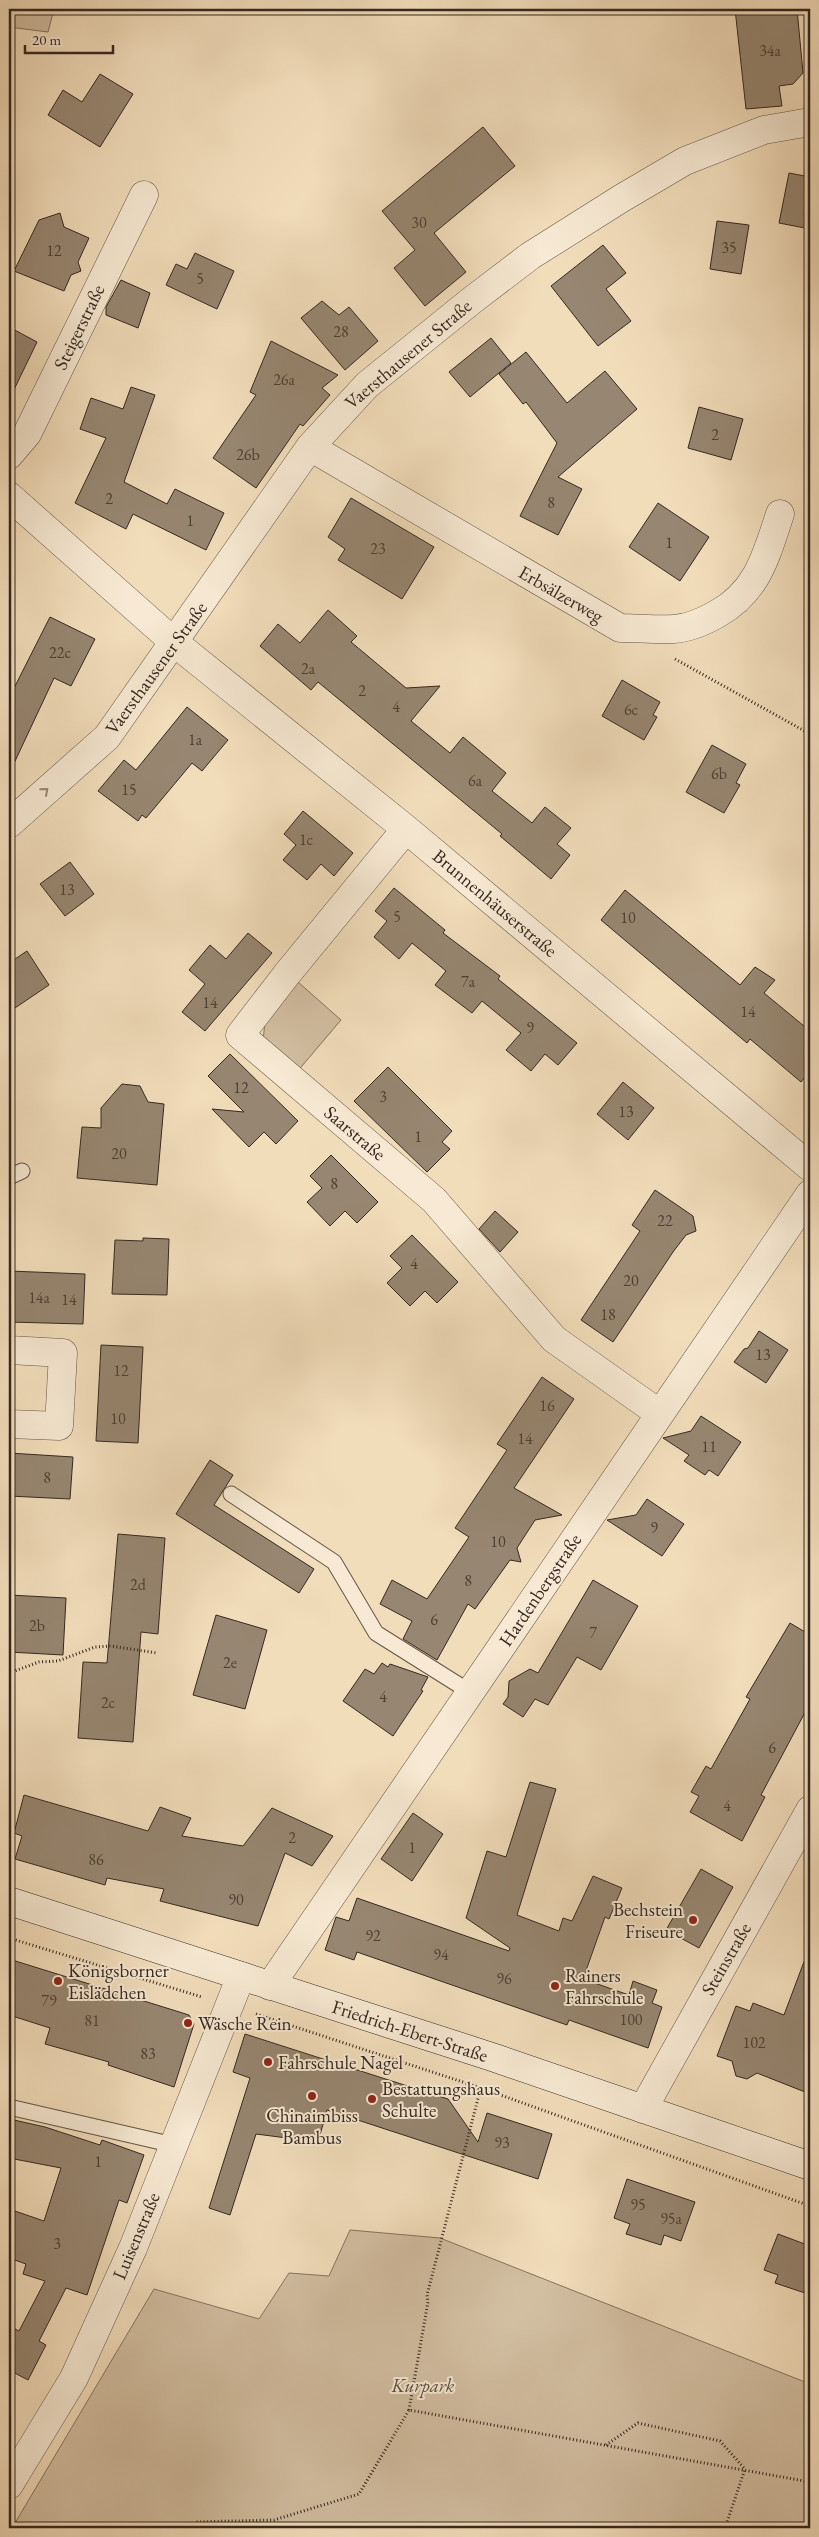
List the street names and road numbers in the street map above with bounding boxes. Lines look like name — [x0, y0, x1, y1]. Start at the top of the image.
street label: Steigerstraße — [48, 280, 110, 374]
street label: Vaersthausener Straße — [339, 293, 477, 415]
street label: Erbsälzerweg — [514, 560, 609, 629]
street label: Vaersthausener Straße — [99, 597, 213, 739]
street label: Brunnenhäuserstraße — [427, 844, 563, 962]
street label: Saarstraße — [319, 1100, 391, 1166]
street label: Hardenbergstraße — [493, 1529, 587, 1651]
street label: Steinstraße — [695, 1918, 757, 2000]
street label: Friedrich-Ebert-Straße — [329, 1994, 491, 2068]
street label: Luisenstraße — [106, 2189, 166, 2283]

